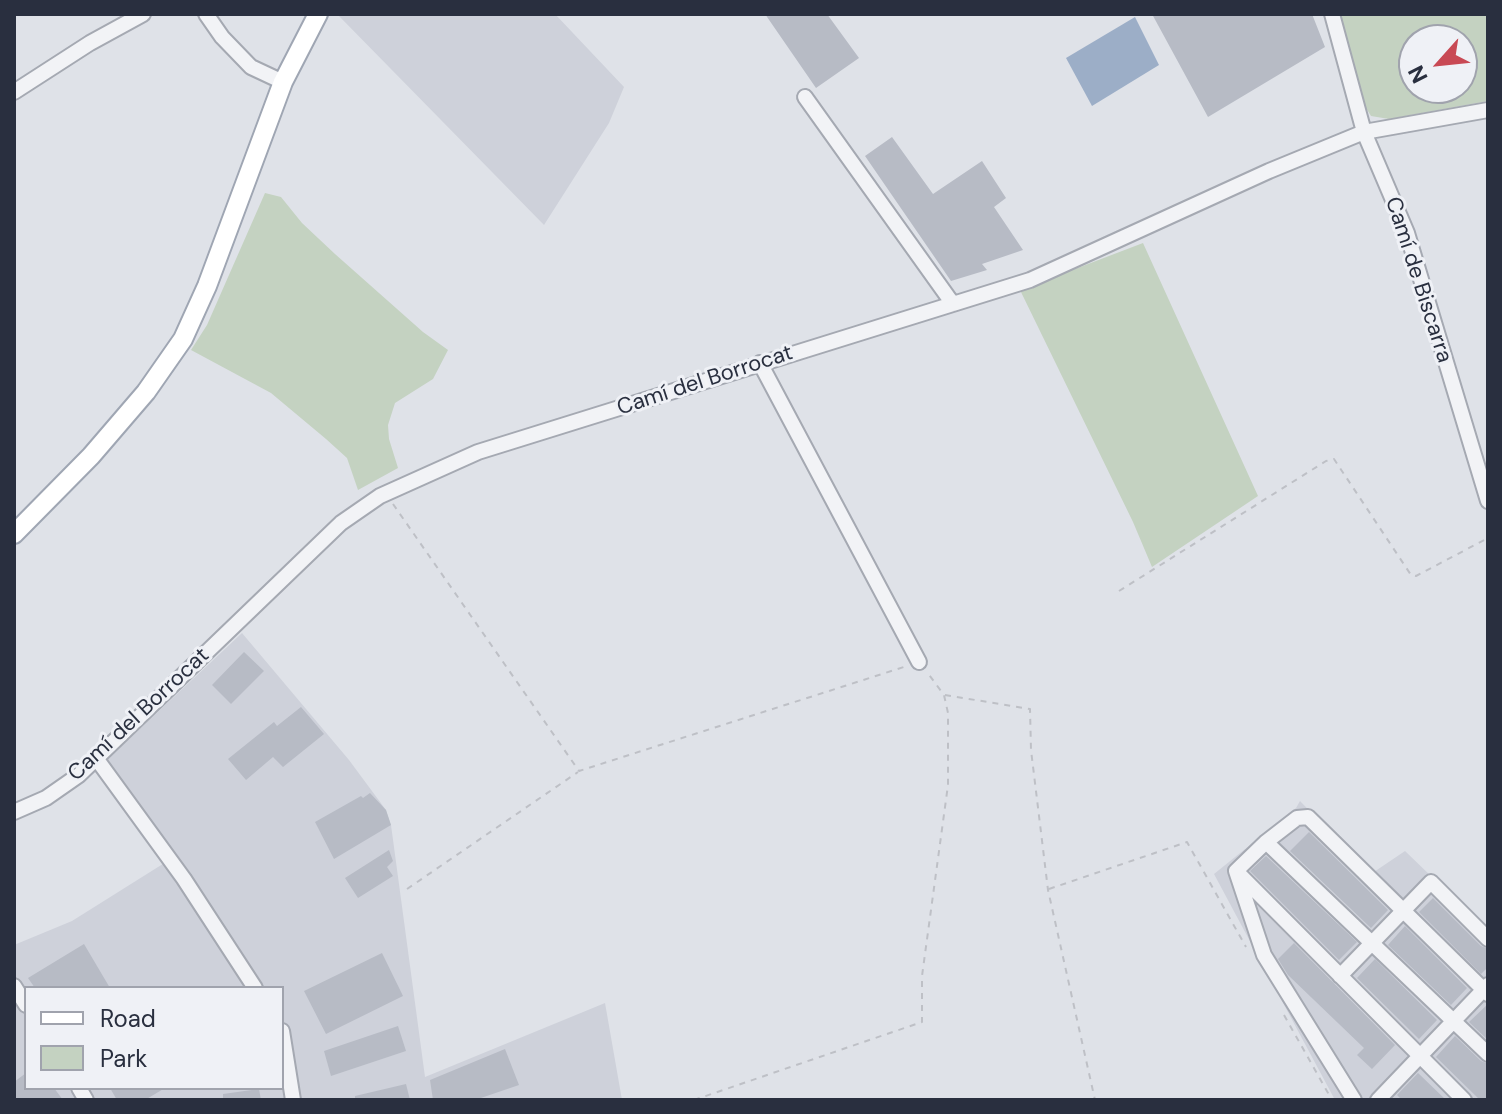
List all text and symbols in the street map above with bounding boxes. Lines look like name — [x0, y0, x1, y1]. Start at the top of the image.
north arrow — [1398, 24, 1478, 104]
text: N — [1401, 60, 1435, 88]
street label: Camí de Biscarra — [1379, 194, 1457, 366]
street label: Camí del Borrocat — [614, 340, 796, 422]
street label: Camí del Borrocat — [63, 643, 215, 787]
legend — [24, 986, 284, 1090]
text: Road — [100, 1003, 156, 1034]
text: Park — [100, 1043, 147, 1074]

